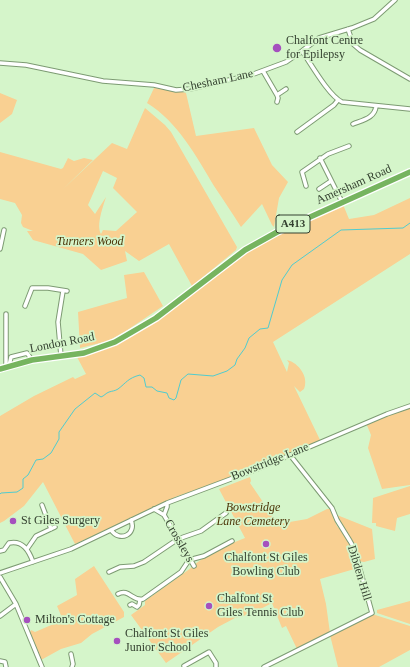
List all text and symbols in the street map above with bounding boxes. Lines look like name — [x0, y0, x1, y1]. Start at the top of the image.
place label: Chalfont Centre for Epilepsy — [286, 34, 363, 62]
marker: Chalfont Centre for Epilepsy — [271, 42, 283, 54]
street label: Chesham Lane — [181, 67, 255, 95]
street label: Amersham Road — [314, 162, 394, 208]
road number: A413 — [276, 215, 310, 233]
park label: Turners Wood — [56, 235, 124, 249]
street label: London Road — [28, 330, 96, 356]
street label: Bowstridge Lane — [229, 440, 311, 484]
park label: Bowstridge Lane Cemetery — [217, 501, 289, 529]
place label: St Giles Surgery — [21, 514, 100, 528]
marker: St Giles Surgery — [8, 516, 18, 526]
street label: Crossleys — [161, 517, 197, 565]
marker: Chalfont St Giles Bowling Club — [261, 539, 271, 549]
street label: Dibden Hill — [344, 544, 374, 602]
place label: Chalfont St Giles Bowling Club — [224, 551, 308, 579]
place label: Chalfont St Giles Tennis Club — [217, 592, 303, 620]
marker: Chalfont St Giles Tennis Club — [204, 601, 214, 611]
place label: Milton's Cottage — [35, 613, 115, 627]
marker: Milton's Cottage — [22, 615, 32, 625]
place label: Chalfont St Giles Junior School — [125, 627, 208, 655]
marker: Chalfont St Giles Junior School — [112, 636, 122, 646]

